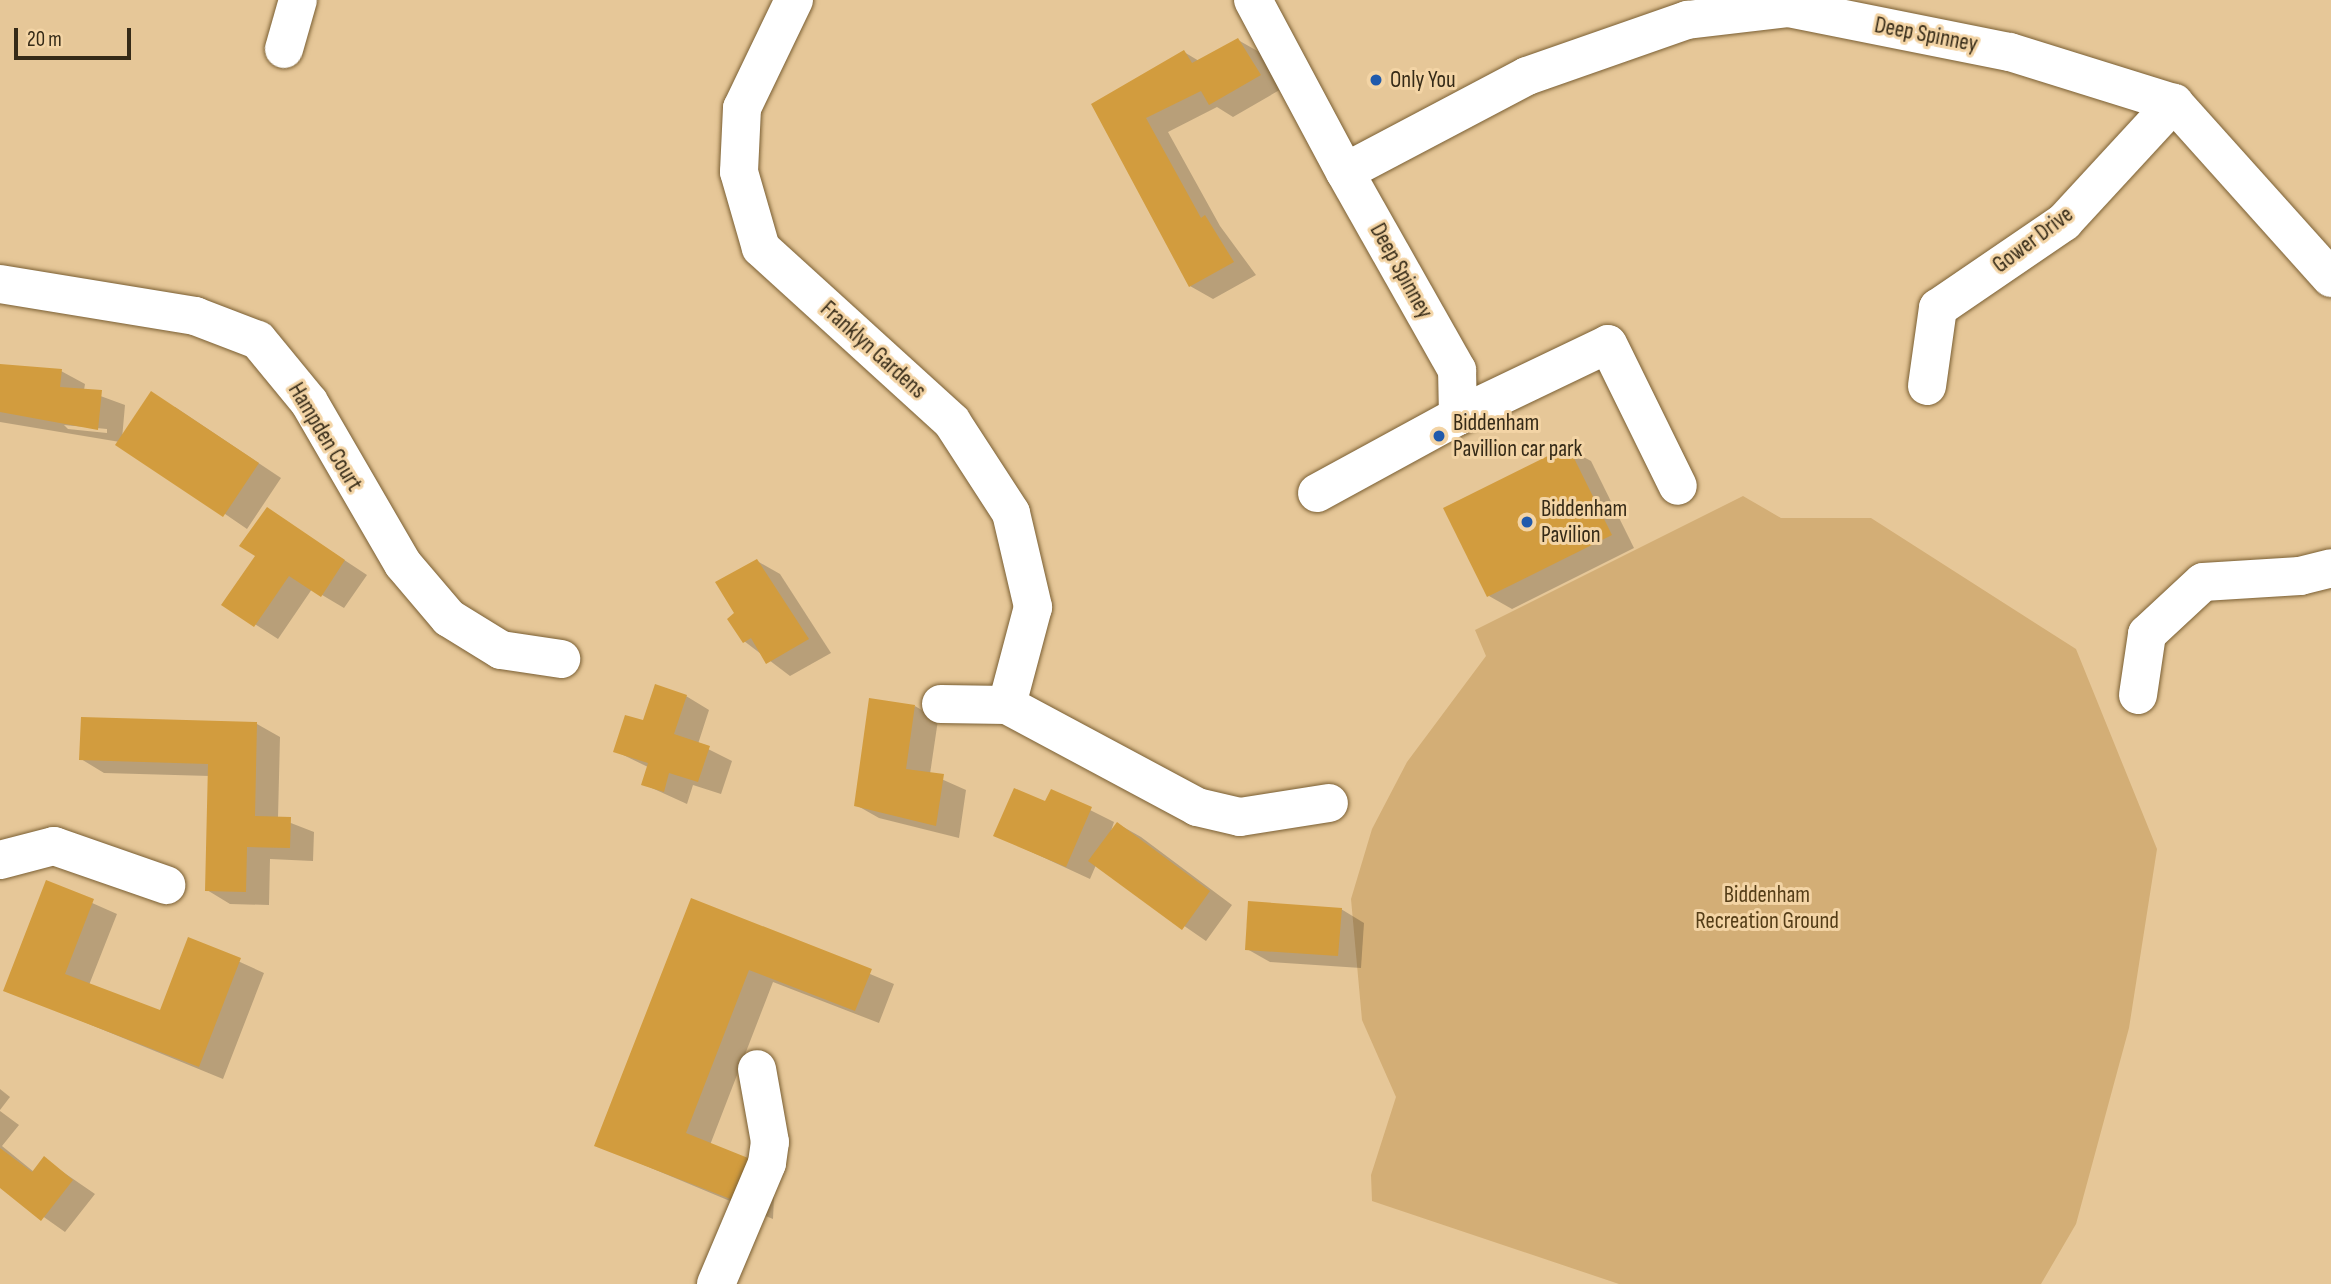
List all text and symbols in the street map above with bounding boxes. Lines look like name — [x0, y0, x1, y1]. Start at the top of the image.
street label: Deep Spinney — [1872, 12, 1980, 58]
scale bar — [18, 14, 135, 58]
text: 20 m — [27, 27, 62, 52]
place label: Only You — [1390, 66, 1456, 94]
marker: Only You — [1368, 72, 1384, 88]
street label: Gower Drive — [1987, 201, 2079, 279]
street label: Deep Spinney — [1364, 219, 1438, 323]
street label: Franklyn Gardens — [815, 295, 931, 405]
street label: Hampden Court — [282, 378, 368, 496]
place label: Biddenham Pavillion car park — [1453, 409, 1582, 463]
marker: Biddenham Pavillion car park — [1431, 428, 1447, 444]
place label: Biddenham Pavilion — [1541, 495, 1627, 549]
marker: Biddenham Pavilion — [1519, 514, 1535, 530]
park label: Biddenham Recreation Ground — [1695, 881, 1839, 935]

